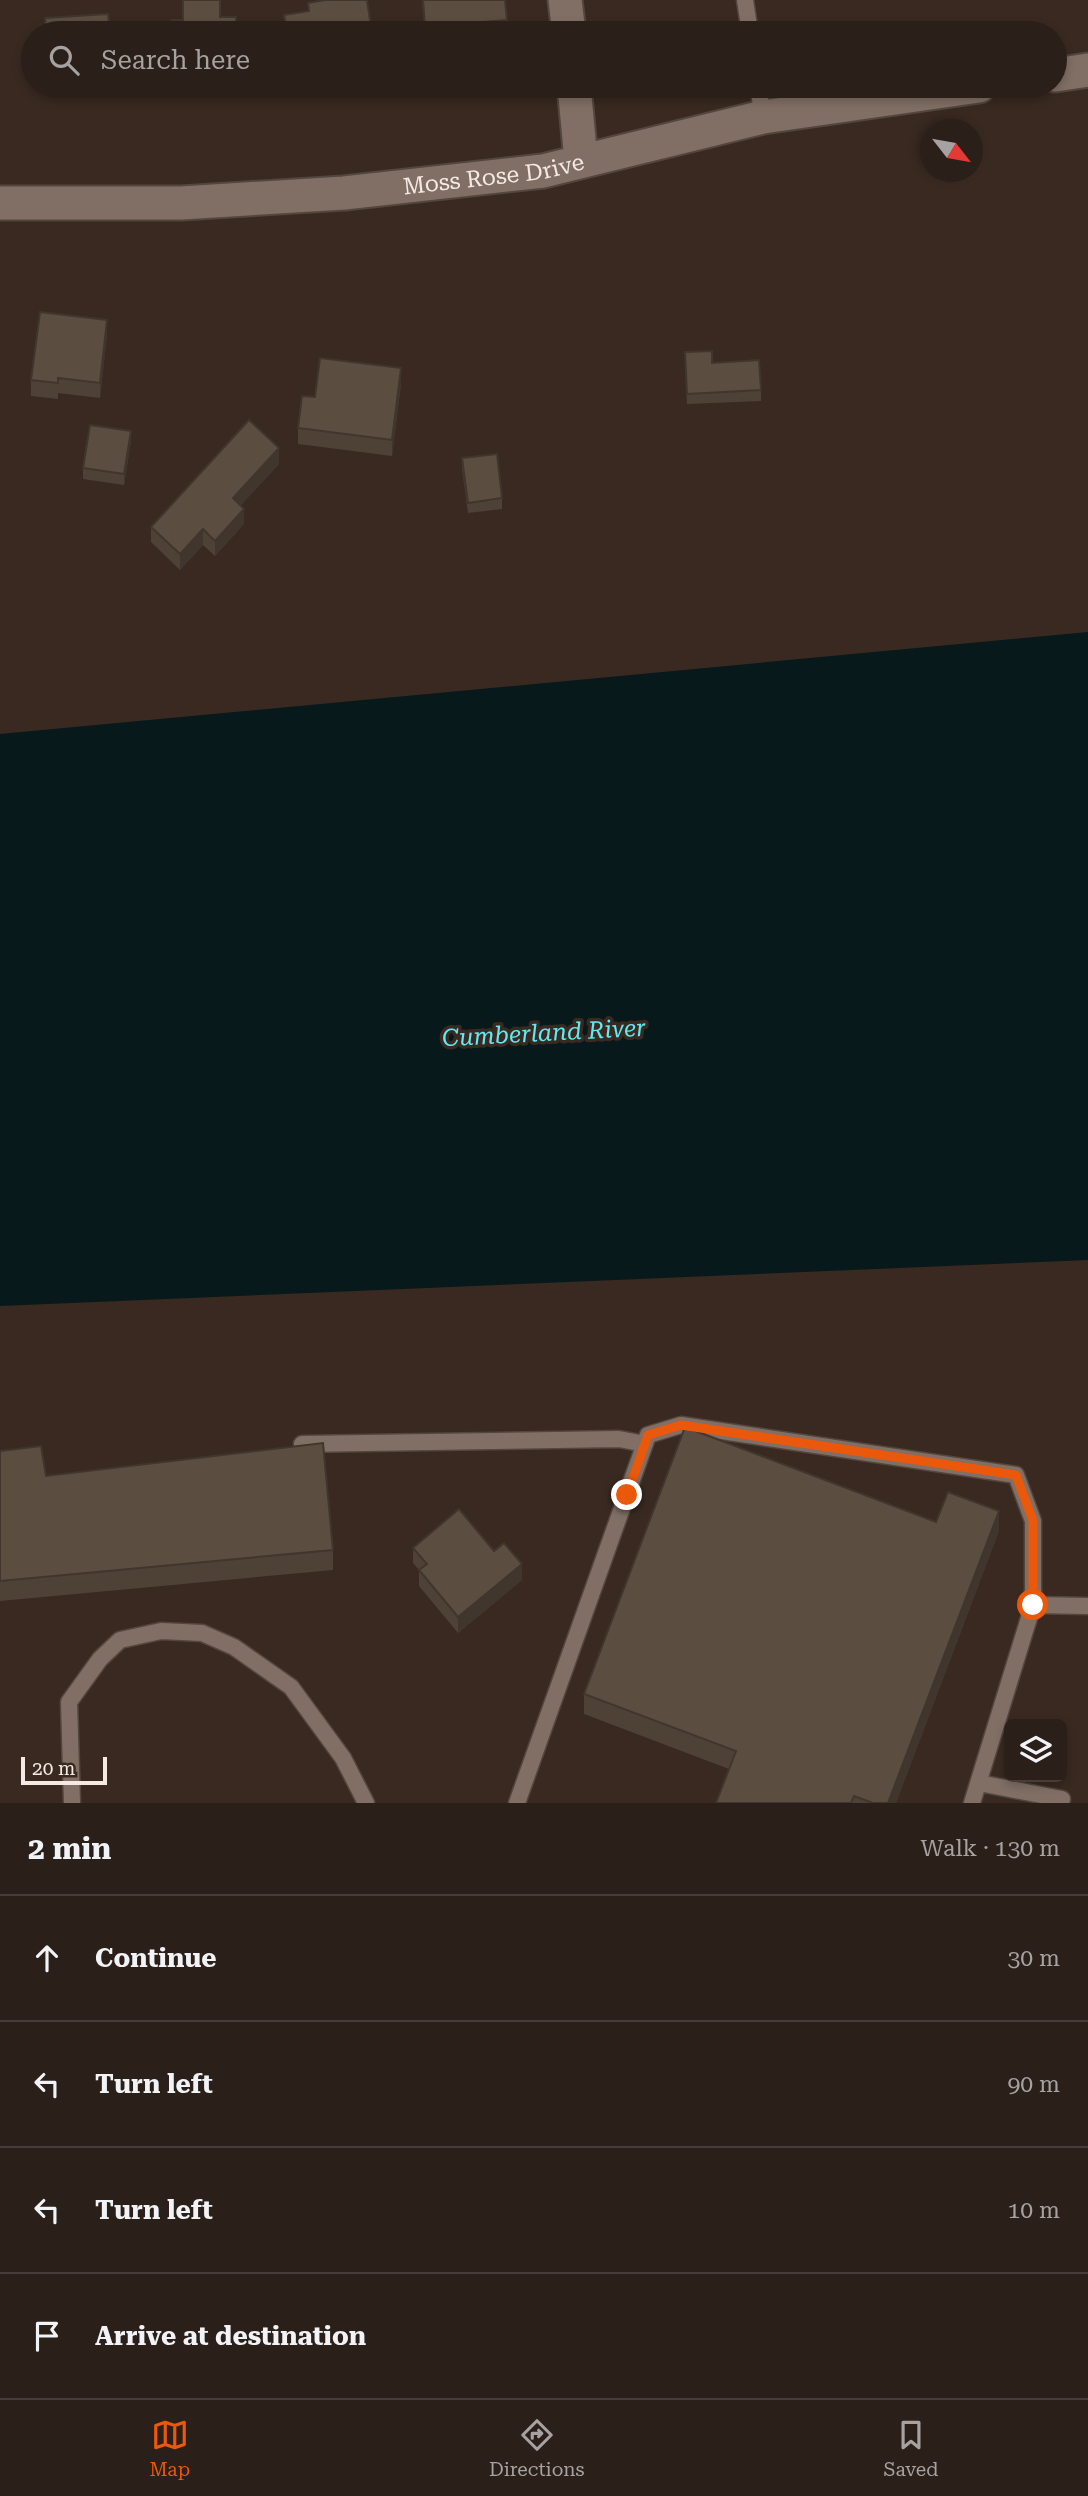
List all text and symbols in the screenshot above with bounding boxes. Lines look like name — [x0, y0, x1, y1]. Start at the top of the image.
search box — [21, 21, 1067, 98]
icon: search — [45, 41, 83, 79]
text: Search here — [101, 45, 250, 75]
north arrow — [920, 119, 983, 182]
street label: Moss Rose Drive — [402, 148, 587, 200]
water label: Cumberland River — [441, 1014, 647, 1052]
route end — [611, 1479, 642, 1510]
route start — [1017, 1589, 1048, 1620]
map controls — [1004, 1719, 1067, 1782]
button: layers — [1004, 1719, 1067, 1782]
scale bar — [21, 1754, 107, 1786]
text: 20 m — [32, 1757, 75, 1780]
text: 2 min — [28, 1831, 111, 1866]
text: Walk · 130 m — [921, 1835, 1060, 1862]
icon: ahead — [28, 1939, 66, 1977]
text: Continue — [95, 1943, 217, 1973]
text: 30 m — [1007, 1945, 1060, 1972]
icon: left — [28, 2065, 66, 2103]
text: Turn left — [95, 2069, 213, 2099]
text: 90 m — [1007, 2071, 1060, 2098]
icon: left — [28, 2191, 66, 2229]
text: Turn left — [95, 2195, 213, 2225]
text: 10 m — [1007, 2197, 1060, 2224]
icon: arrive — [28, 2317, 66, 2355]
text: Arrive at destination — [95, 2321, 366, 2351]
tab: Map — [149, 2416, 190, 2481]
tab: Directions — [489, 2416, 585, 2481]
tab: Saved — [883, 2416, 939, 2481]

